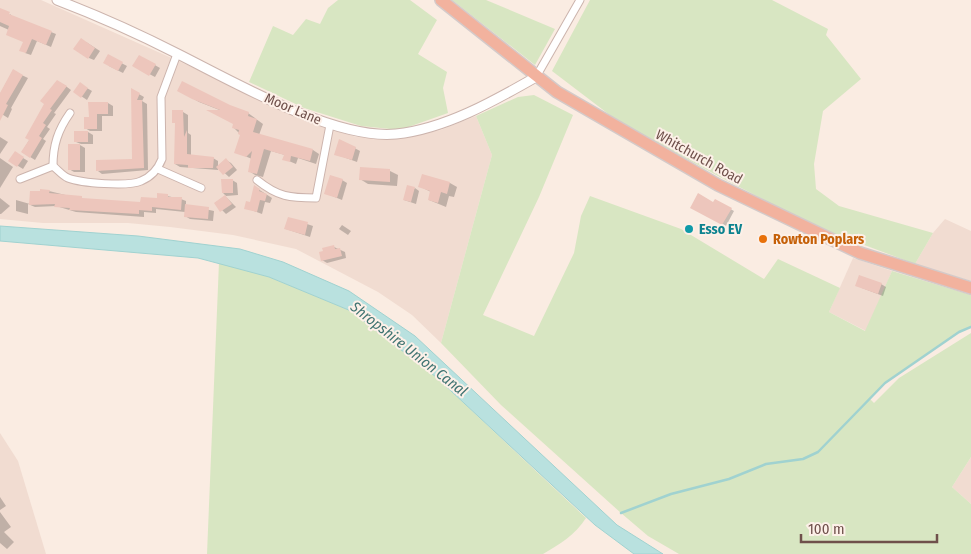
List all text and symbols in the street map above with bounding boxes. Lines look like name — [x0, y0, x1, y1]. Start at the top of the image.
street label: Moor Lane — [262, 89, 324, 129]
street label: Whitchurch Road — [653, 126, 745, 188]
place label: Esso EV — [699, 221, 743, 238]
marker: Esso EV — [683, 223, 695, 235]
place label: Rowton Poplars — [773, 231, 864, 248]
marker: Rowton Poplars — [757, 233, 769, 245]
water label: Shropshire Union Canal — [346, 297, 471, 400]
scale bar — [801, 512, 937, 544]
text: 100 m — [808, 520, 845, 538]

